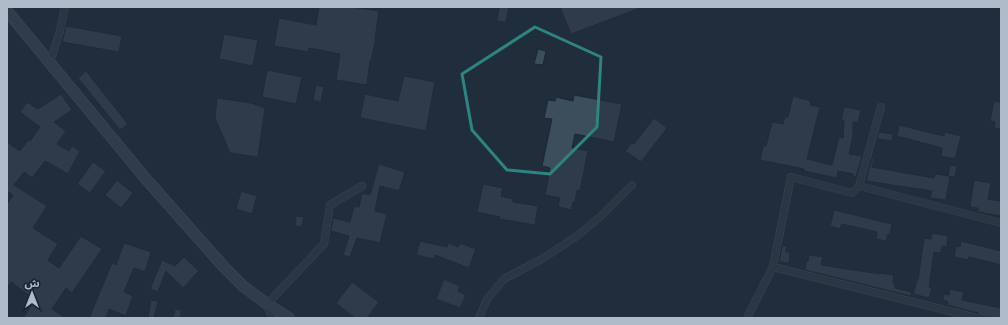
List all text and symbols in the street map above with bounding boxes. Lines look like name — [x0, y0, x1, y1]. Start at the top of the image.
north arrow — [12, 273, 52, 313]
text: ش — [24, 276, 40, 290]

